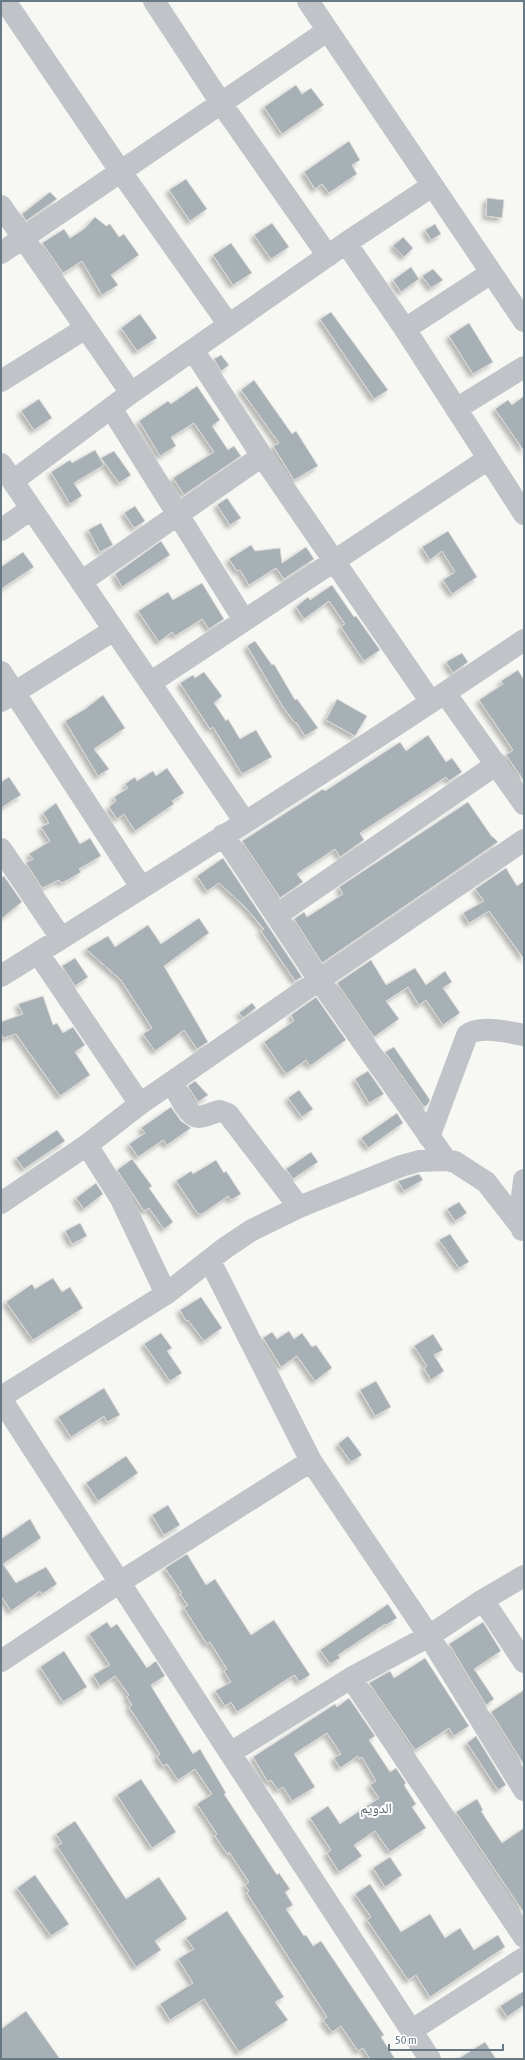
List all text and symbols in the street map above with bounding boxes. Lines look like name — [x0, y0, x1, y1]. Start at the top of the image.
district label: الدويم — [360, 1800, 392, 1818]
scale bar — [389, 2026, 503, 2052]
text: 50 m — [395, 2033, 417, 2047]

